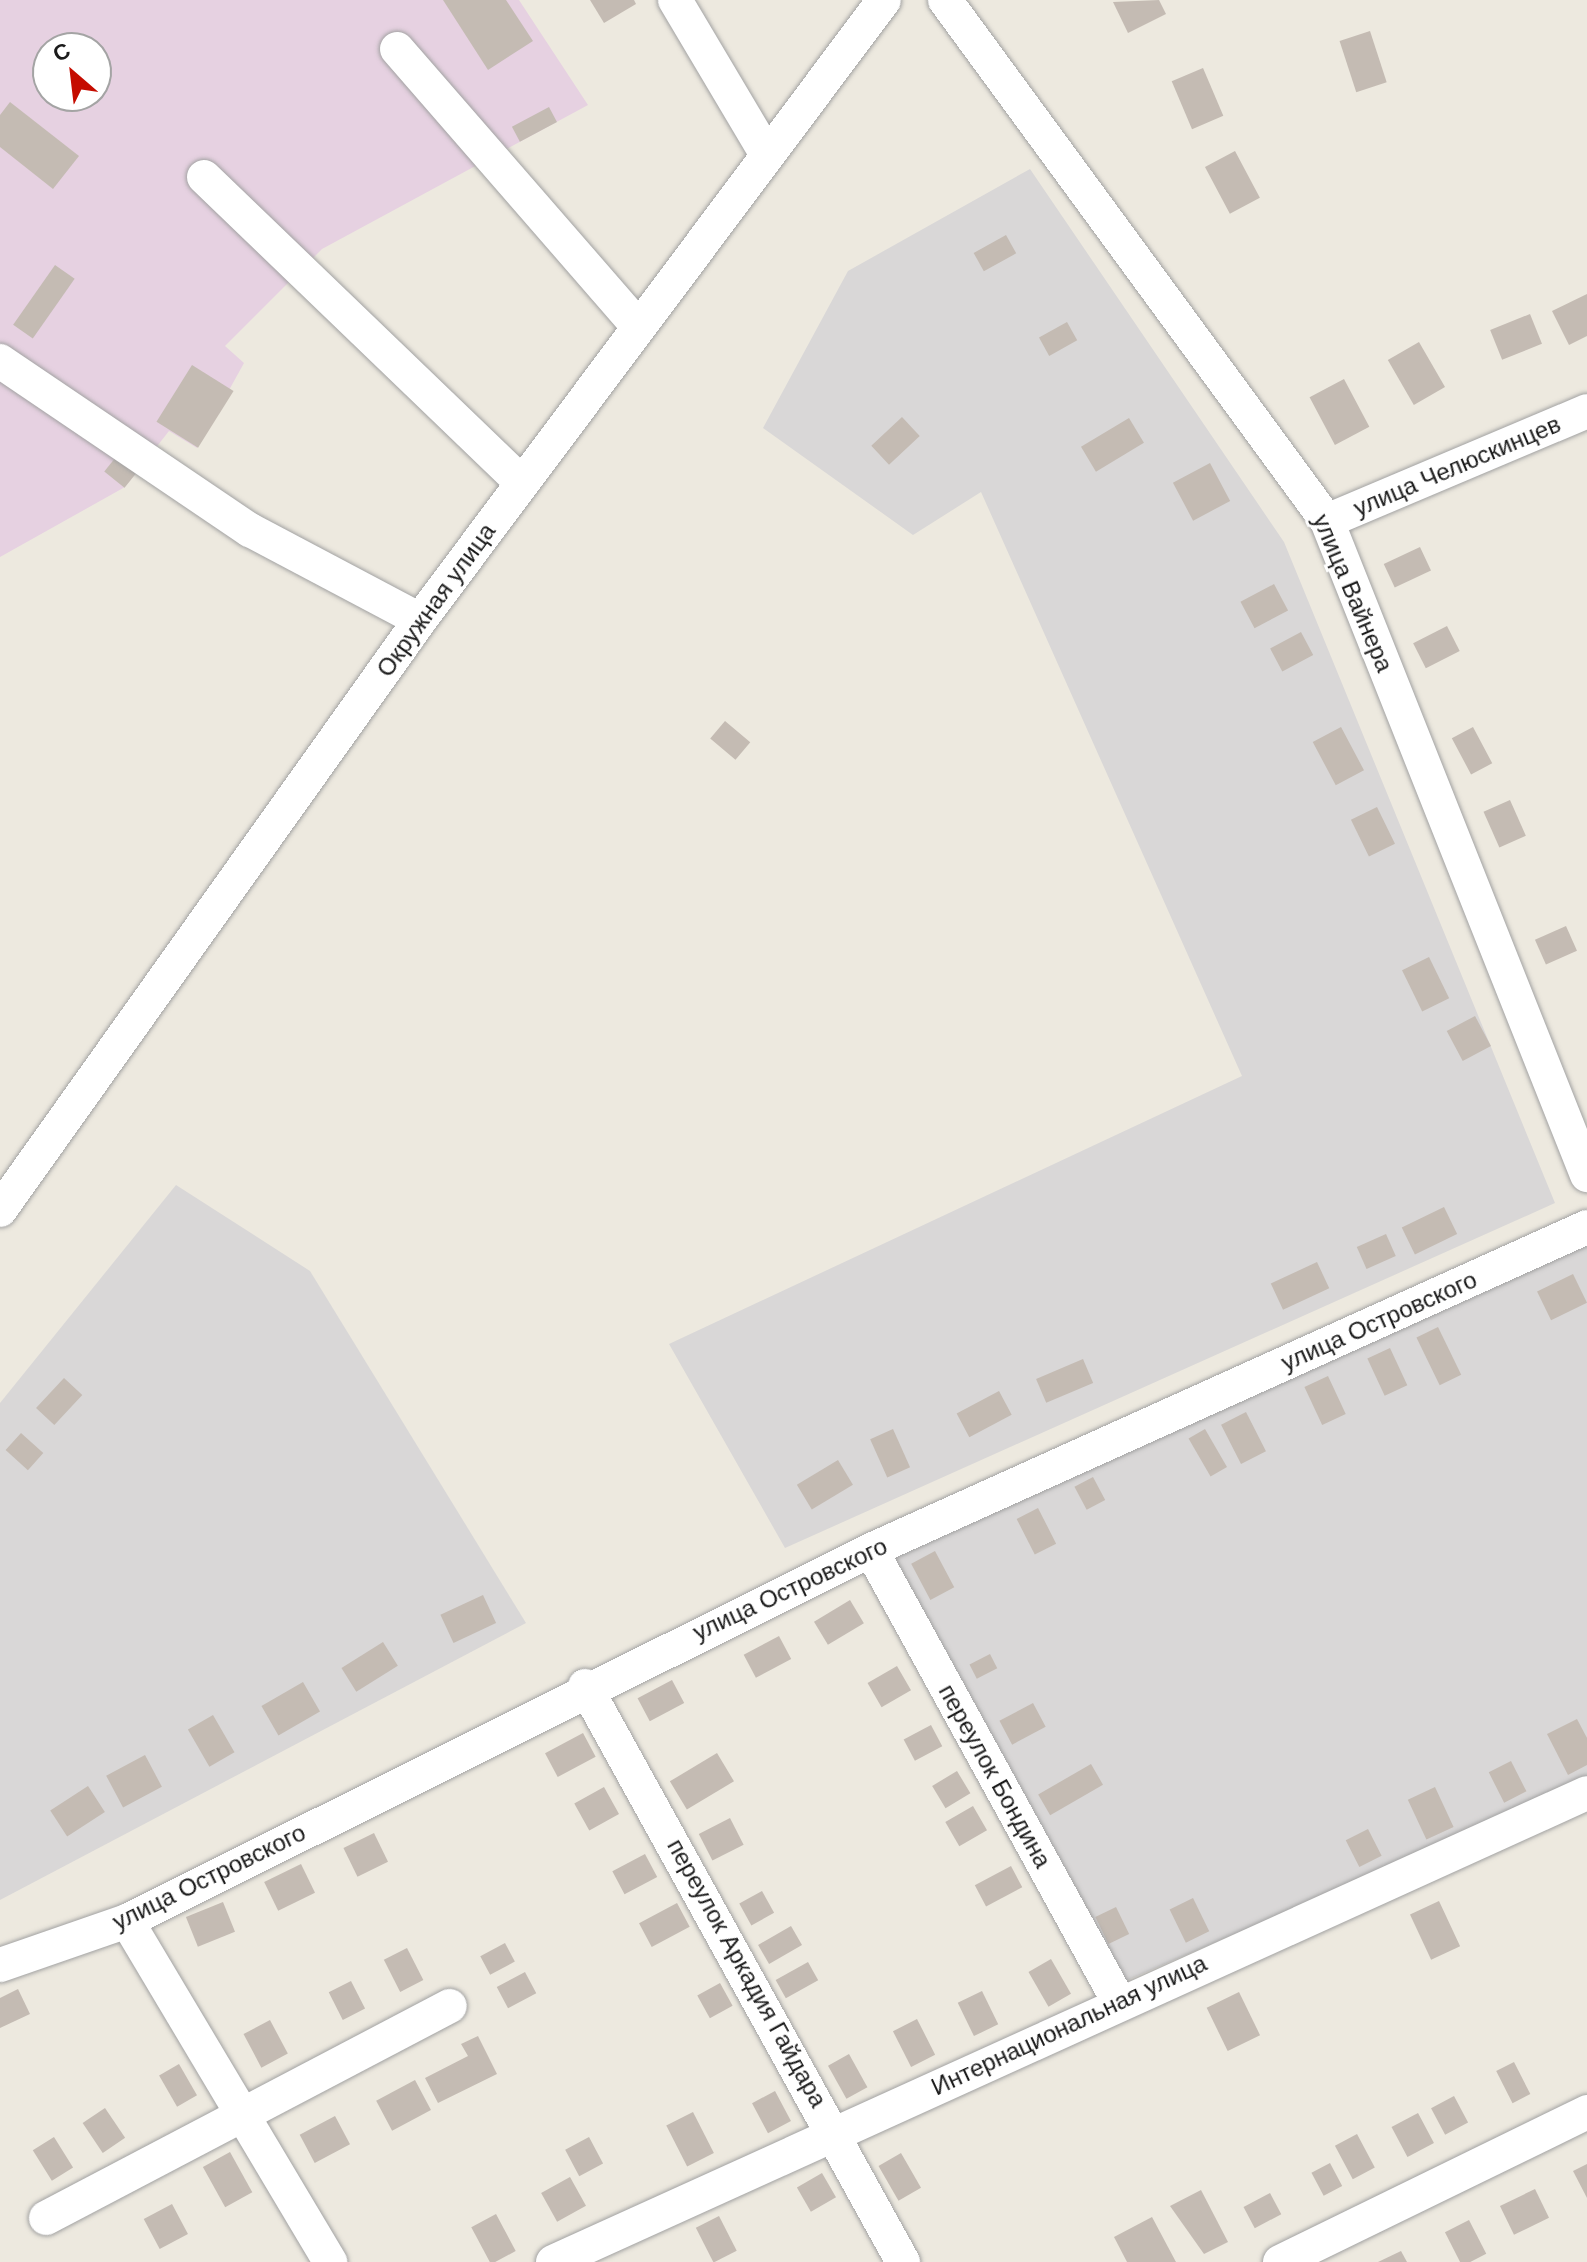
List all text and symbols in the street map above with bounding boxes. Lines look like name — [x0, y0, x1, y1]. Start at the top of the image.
north arrow — [32, 32, 112, 112]
text: С — [49, 37, 74, 67]
street label: улица Челюскинцев — [1349, 409, 1565, 523]
street label: улица Вайнера — [1307, 510, 1399, 676]
street label: Окружная улица — [371, 518, 501, 682]
street label: улица Островского — [1277, 1265, 1481, 1377]
street label: улица Островского — [688, 1531, 892, 1647]
street label: переулок Бондина — [933, 1679, 1057, 1873]
street label: улица Островского — [108, 1818, 310, 1936]
street label: переулок Аркадия Гайдара — [661, 1834, 833, 2112]
street label: Интернациональная улица — [927, 1948, 1211, 2102]

